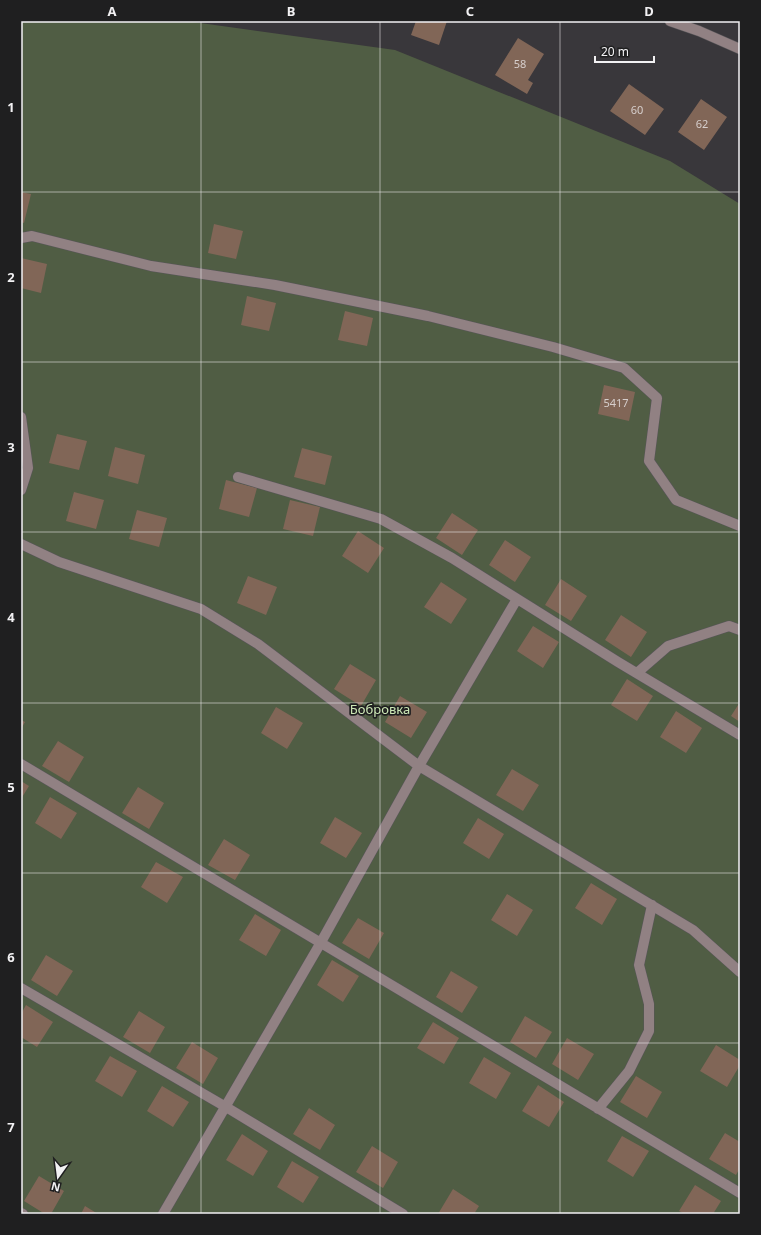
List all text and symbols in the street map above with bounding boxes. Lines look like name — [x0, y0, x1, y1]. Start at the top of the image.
text: A — [108, 2, 117, 20]
text: B — [287, 2, 295, 20]
text: C — [466, 2, 474, 20]
text: D — [644, 2, 654, 20]
scale bar — [595, 38, 654, 64]
text: 20 m — [601, 43, 629, 60]
house number: 58 — [514, 56, 526, 71]
text: 1 — [7, 98, 15, 116]
house number: 60 — [631, 102, 643, 117]
house number: 62 — [696, 116, 708, 131]
text: 2 — [7, 268, 15, 286]
house number: 5417 — [603, 395, 629, 410]
text: 3 — [7, 438, 15, 456]
text: 4 — [7, 608, 15, 626]
park label: Бобровка — [350, 700, 410, 718]
text: 5 — [7, 778, 15, 796]
text: 6 — [7, 948, 15, 966]
text: 7 — [7, 1118, 15, 1136]
north arrow — [38, 1157, 78, 1197]
text: N — [49, 1179, 62, 1196]

